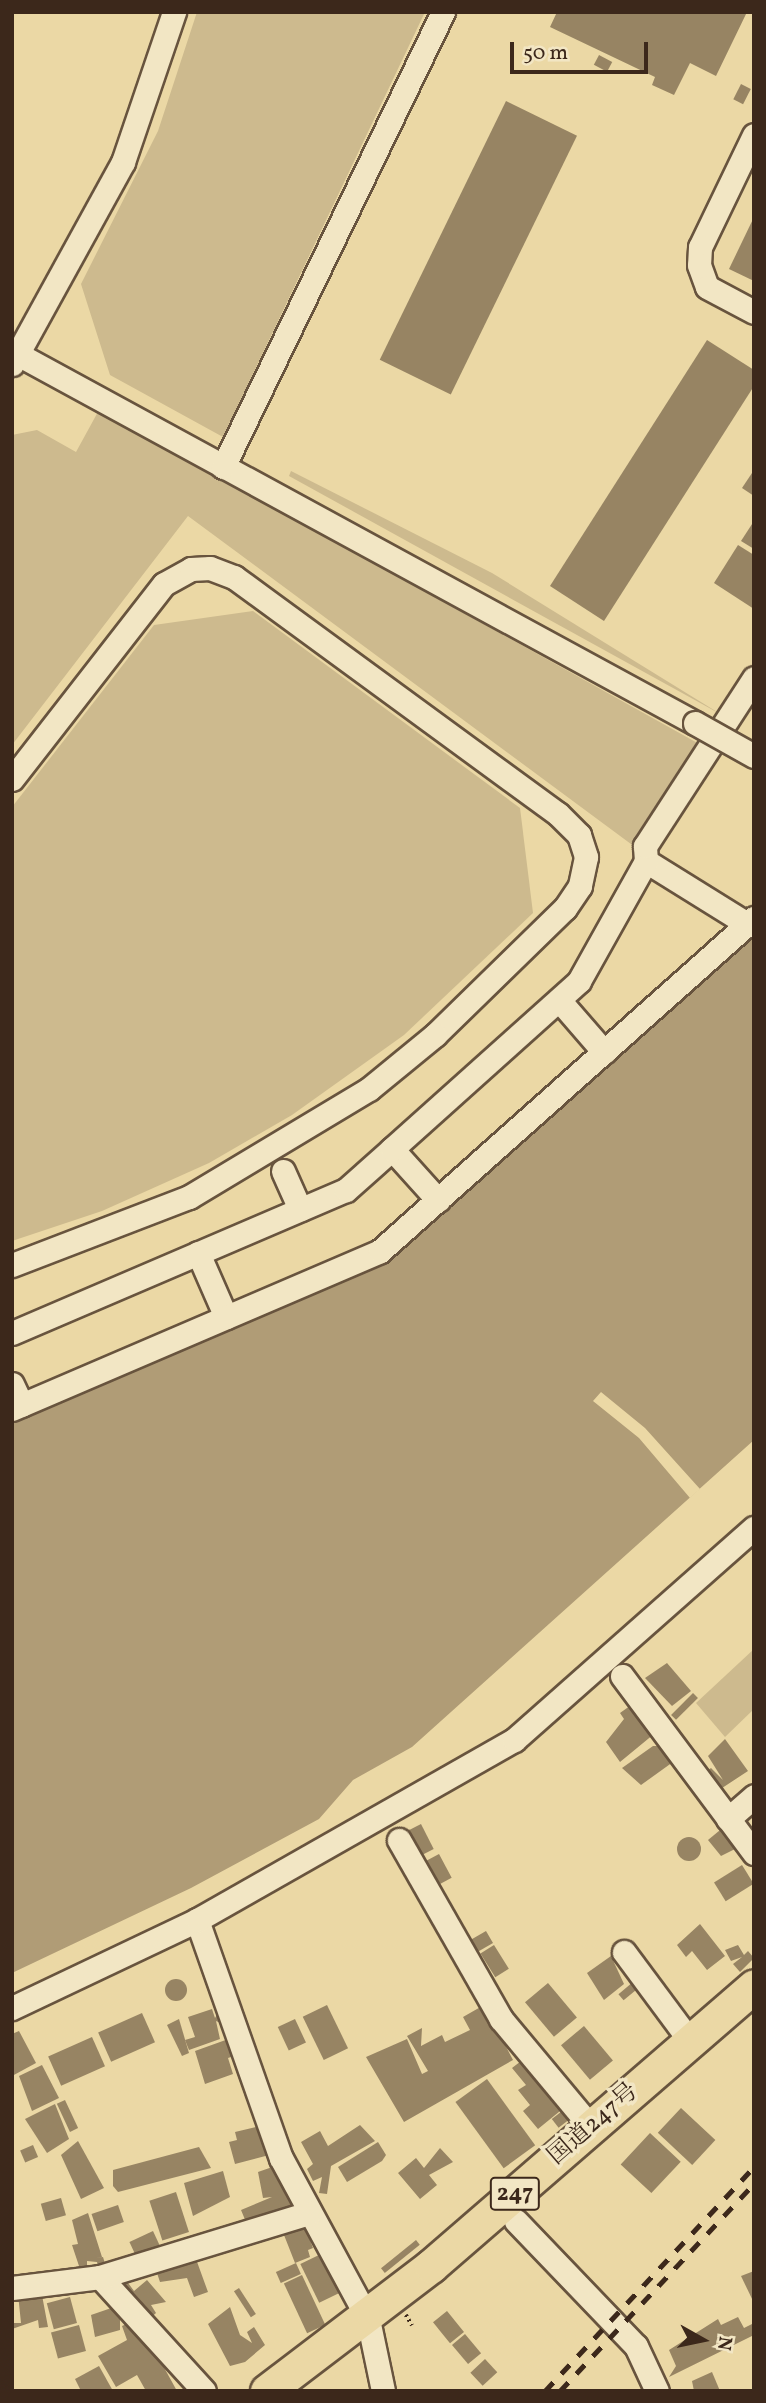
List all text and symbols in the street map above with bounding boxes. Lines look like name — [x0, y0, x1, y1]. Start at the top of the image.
scale bar — [514, 28, 652, 72]
text: 50 m — [523, 39, 568, 68]
street label: 国道247号 — [543, 2078, 645, 2172]
road number: 247 — [489, 2174, 541, 2214]
north arrow — [668, 2305, 738, 2375]
text: N — [710, 2334, 738, 2352]

